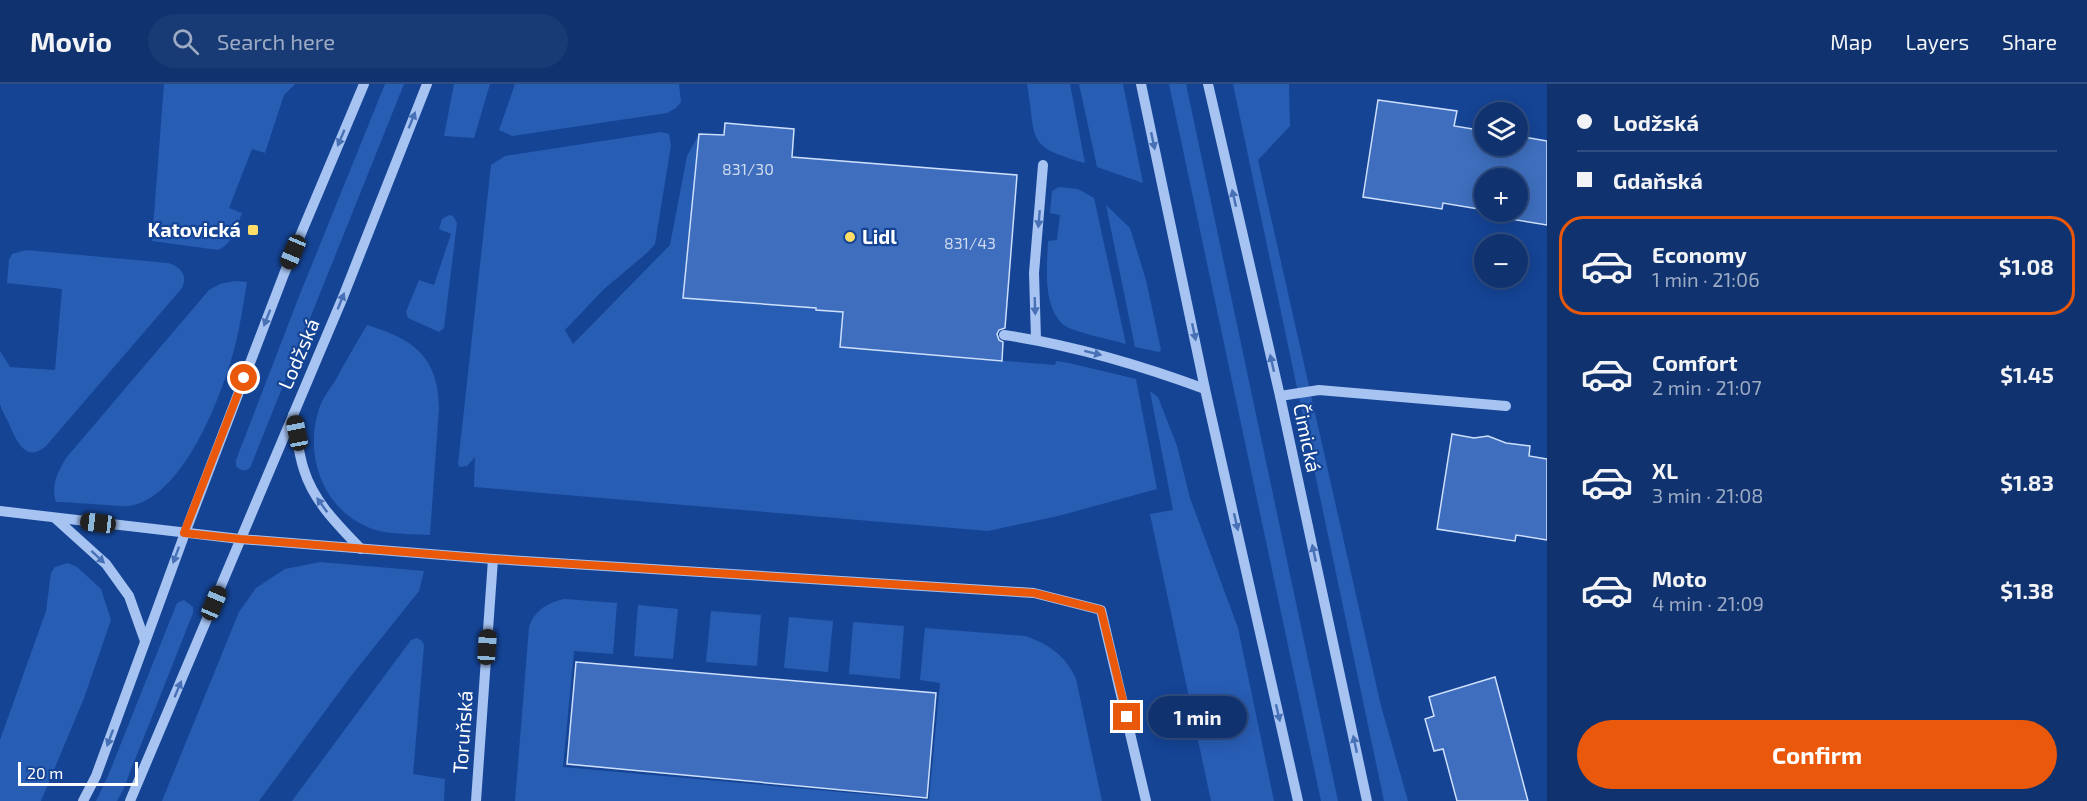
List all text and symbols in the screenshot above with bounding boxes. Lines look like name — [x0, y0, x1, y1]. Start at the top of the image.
search box — [148, 14, 568, 68]
text: Movio — [30, 24, 112, 58]
icon: search — [169, 25, 202, 58]
text: Search here — [217, 28, 335, 54]
text: Map — [1830, 29, 1872, 54]
text: Layers — [1905, 29, 1969, 54]
text: Share — [2002, 29, 2057, 54]
map controls — [1474, 102, 1528, 288]
button: layers — [1474, 102, 1528, 156]
text: Lodžská — [1613, 109, 1699, 135]
one-way arrow — [408, 111, 417, 129]
one-way arrow — [336, 129, 345, 147]
one-way arrow — [1149, 132, 1159, 150]
house number: 831/30 — [722, 159, 774, 178]
text: Gdaňská — [1613, 167, 1703, 193]
button: + — [1474, 168, 1528, 222]
one-way arrow — [1229, 189, 1239, 207]
one-way arrow — [1034, 209, 1044, 228]
place label: Katovická — [148, 217, 241, 241]
marker: Katovická — [246, 223, 260, 237]
place label: Lidl — [862, 224, 897, 248]
marker: Lidl — [843, 230, 857, 244]
car — [278, 232, 308, 272]
house number: 831/43 — [944, 233, 996, 252]
button: − — [1474, 234, 1528, 288]
icon: car — [1580, 239, 1634, 293]
text: Economy — [1652, 241, 1747, 267]
text: $1.08 — [1999, 253, 2054, 279]
text: 1 min · 21:06 — [1652, 267, 1760, 291]
one-way arrow — [336, 292, 346, 310]
one-way arrow — [1031, 297, 1040, 316]
one-way arrow — [262, 309, 271, 327]
street label: Lodžská — [272, 315, 324, 393]
one-way arrow — [1189, 323, 1199, 341]
icon: car — [1580, 347, 1634, 401]
one-way arrow — [1084, 349, 1102, 359]
text: Comfort — [1652, 349, 1737, 375]
one-way arrow — [1267, 353, 1276, 372]
text: $1.45 — [2000, 361, 2054, 387]
route start — [230, 364, 257, 391]
text: 2 min · 21:07 — [1652, 375, 1762, 399]
street label: Čimická — [1289, 401, 1327, 474]
car — [285, 414, 309, 452]
icon: car — [1580, 455, 1634, 509]
text: XL — [1652, 457, 1678, 483]
text: $1.83 — [2000, 469, 2054, 495]
text: 3 min · 21:08 — [1652, 483, 1763, 507]
one-way arrow — [316, 498, 328, 514]
car — [79, 512, 117, 534]
one-way arrow — [1231, 513, 1241, 532]
one-way arrow — [1308, 544, 1318, 562]
one-way arrow — [171, 546, 181, 564]
one-way arrow — [90, 550, 105, 563]
icon: car — [1580, 563, 1634, 617]
text: Moto — [1652, 565, 1707, 591]
text: $1.38 — [2000, 577, 2054, 603]
car — [199, 583, 229, 623]
text: 4 min · 21:09 — [1652, 591, 1764, 615]
car — [477, 628, 497, 666]
one-way arrow — [173, 680, 183, 698]
street label: Toruňská — [447, 690, 477, 774]
callout: 1 min — [1148, 696, 1247, 738]
route end — [1113, 703, 1140, 730]
one-way arrow — [1274, 703, 1284, 722]
text: 1 min — [1173, 705, 1222, 729]
button: Confirm — [1577, 720, 2057, 789]
one-way arrow — [104, 730, 114, 748]
one-way arrow — [1350, 734, 1359, 753]
scale bar — [18, 759, 138, 786]
text: 20 m — [27, 763, 63, 782]

